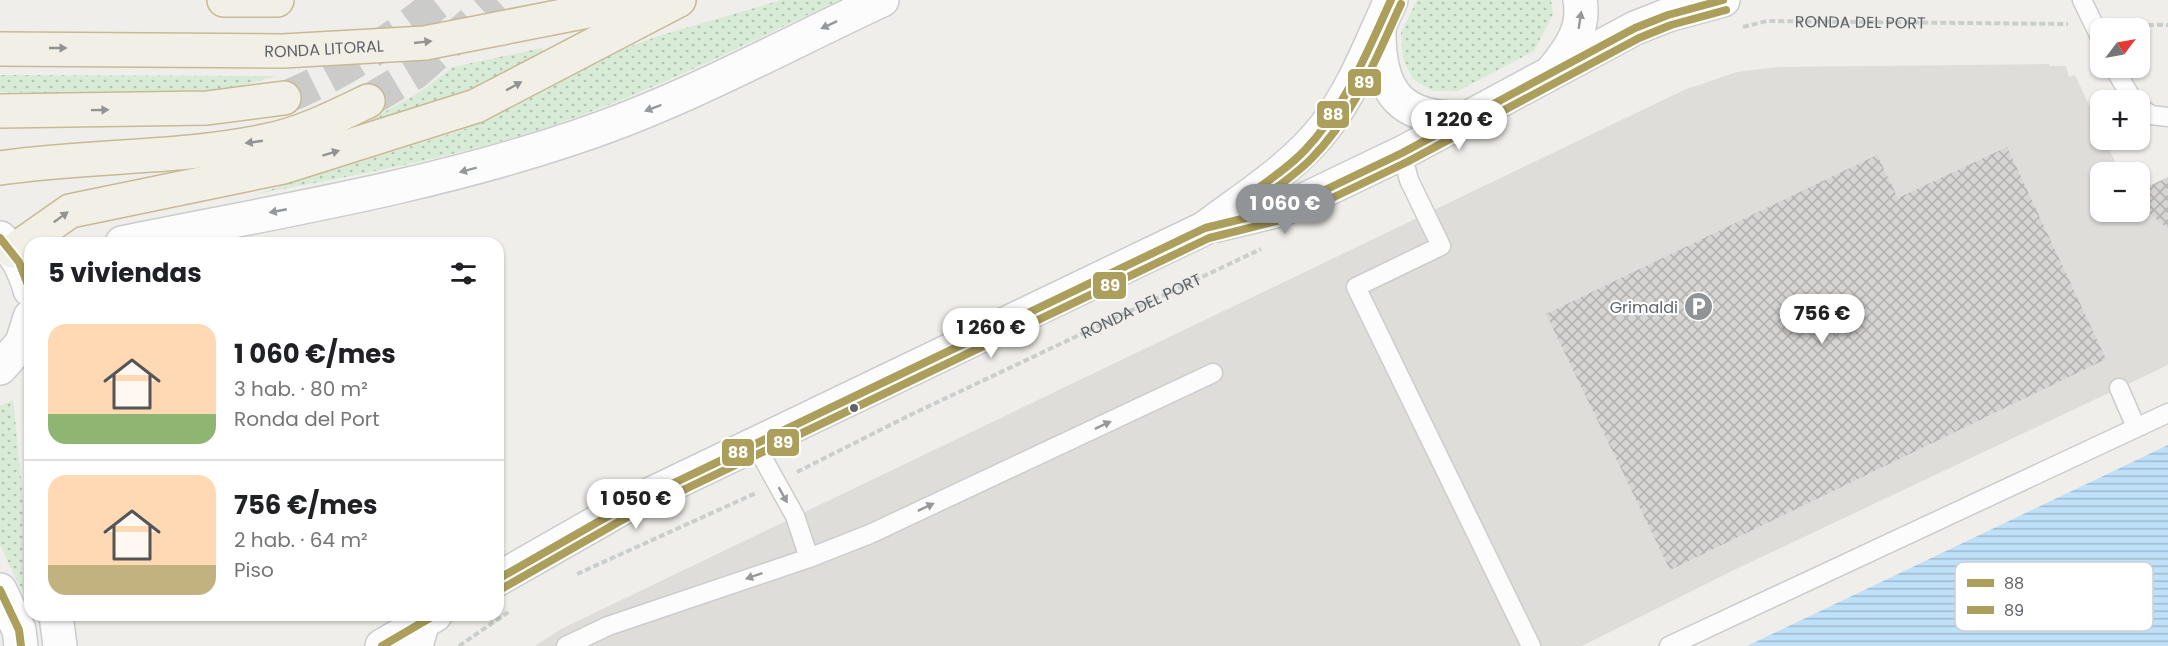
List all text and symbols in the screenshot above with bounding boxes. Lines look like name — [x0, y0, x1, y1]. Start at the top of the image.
one-way arrow — [1576, 10, 1585, 29]
street label: RONDA DEL PORT — [1795, 10, 1926, 34]
north arrow — [2090, 18, 2150, 78]
map controls — [2090, 18, 2150, 222]
one-way arrow — [821, 20, 838, 29]
street label: RONDA LITORAL — [264, 34, 384, 63]
one-way arrow — [414, 37, 433, 47]
one-way arrow — [49, 43, 68, 53]
line badge: 89 — [1347, 68, 1382, 97]
text: 89 — [1354, 71, 1374, 94]
one-way arrow — [506, 81, 523, 91]
button: + — [2090, 90, 2150, 150]
line badge: 88 — [1316, 100, 1350, 129]
pin: 1 220 € — [1404, 100, 1514, 151]
text: 88 — [1323, 103, 1343, 126]
one-way arrow — [644, 104, 662, 113]
one-way arrow — [91, 105, 110, 114]
text: 1 220 € — [1425, 105, 1493, 133]
one-way arrow — [244, 138, 263, 147]
one-way arrow — [323, 148, 341, 157]
button: − — [2090, 162, 2150, 222]
one-way arrow — [459, 165, 477, 175]
pin: 1 060 € — [1230, 184, 1340, 235]
text: 1 060 € — [1250, 189, 1320, 217]
one-way arrow — [268, 207, 287, 216]
one-way arrow — [52, 211, 68, 223]
text: 5 viviendas — [48, 255, 202, 291]
icon: filters — [447, 257, 480, 290]
street label: RONDA DEL PORT — [1077, 267, 1205, 344]
line badge: 89 — [1092, 271, 1127, 300]
text: 89 — [1100, 274, 1120, 297]
parking icon: Grimaldi — [1683, 291, 1715, 323]
pin: 756 € — [1780, 294, 1864, 345]
place label: Grimaldi — [1610, 296, 1678, 319]
text: 756 € — [1794, 299, 1850, 327]
pin: 1 260 € — [936, 308, 1046, 359]
text: 1 260 € — [956, 313, 1026, 341]
text: 1 060 €/mes — [234, 336, 396, 372]
icon: home — [96, 348, 168, 420]
text: 3 hab. · 80 m² — [234, 375, 368, 403]
unlabelled marker — [848, 402, 860, 414]
text: Ronda del Port — [234, 405, 379, 433]
one-way arrow — [1094, 420, 1111, 429]
line badge: 89 — [766, 428, 800, 457]
text: 89 — [773, 431, 793, 454]
line badge: 88 — [721, 438, 755, 467]
text: 88 — [728, 441, 748, 464]
pin: 1 050 € — [581, 479, 691, 530]
text: 1 050 € — [601, 484, 672, 512]
text: 756 €/mes — [234, 487, 377, 523]
one-way arrow — [778, 487, 788, 504]
icon: home — [96, 499, 168, 571]
one-way arrow — [917, 503, 934, 512]
text: 2 hab. · 64 m² — [234, 526, 368, 554]
text: Piso — [234, 556, 274, 584]
legend — [1955, 562, 2153, 631]
one-way arrow — [745, 572, 763, 582]
text: 88 — [2004, 572, 2024, 595]
text: 89 — [2004, 599, 2024, 622]

